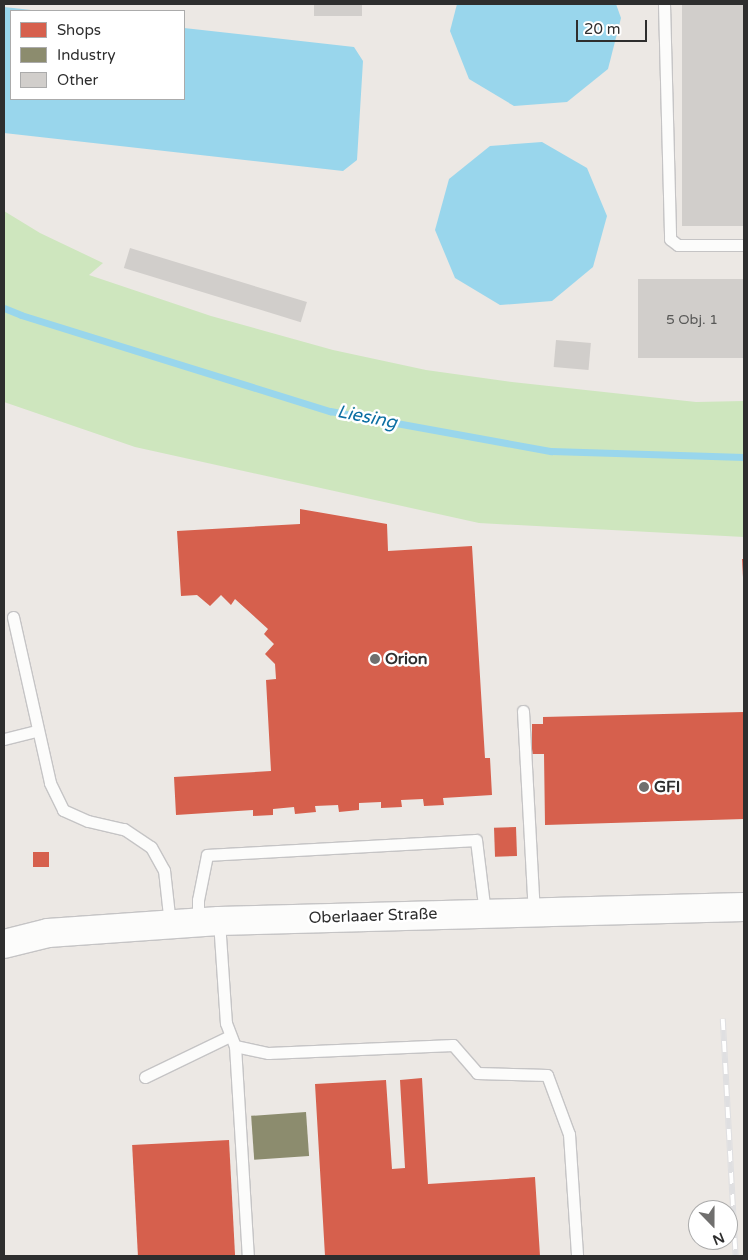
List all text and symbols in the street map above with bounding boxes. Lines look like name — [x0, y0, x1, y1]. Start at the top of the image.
legend — [10, 10, 185, 100]
scale bar — [578, 10, 649, 42]
text: 20 m — [584, 20, 621, 38]
text: Shops — [57, 21, 101, 39]
text: Industry — [57, 46, 116, 64]
text: Other — [57, 71, 98, 89]
house number: 5 Obj. 1 — [666, 312, 718, 328]
water label: Liesing — [335, 401, 399, 433]
place label: Orion — [385, 649, 427, 669]
marker: Orion — [369, 653, 381, 665]
place label: GFI — [654, 777, 680, 797]
marker: GFI — [638, 781, 650, 793]
street label: Oberlaaer Straße — [308, 904, 438, 928]
north arrow — [688, 1200, 738, 1250]
text: N — [710, 1228, 727, 1248]

